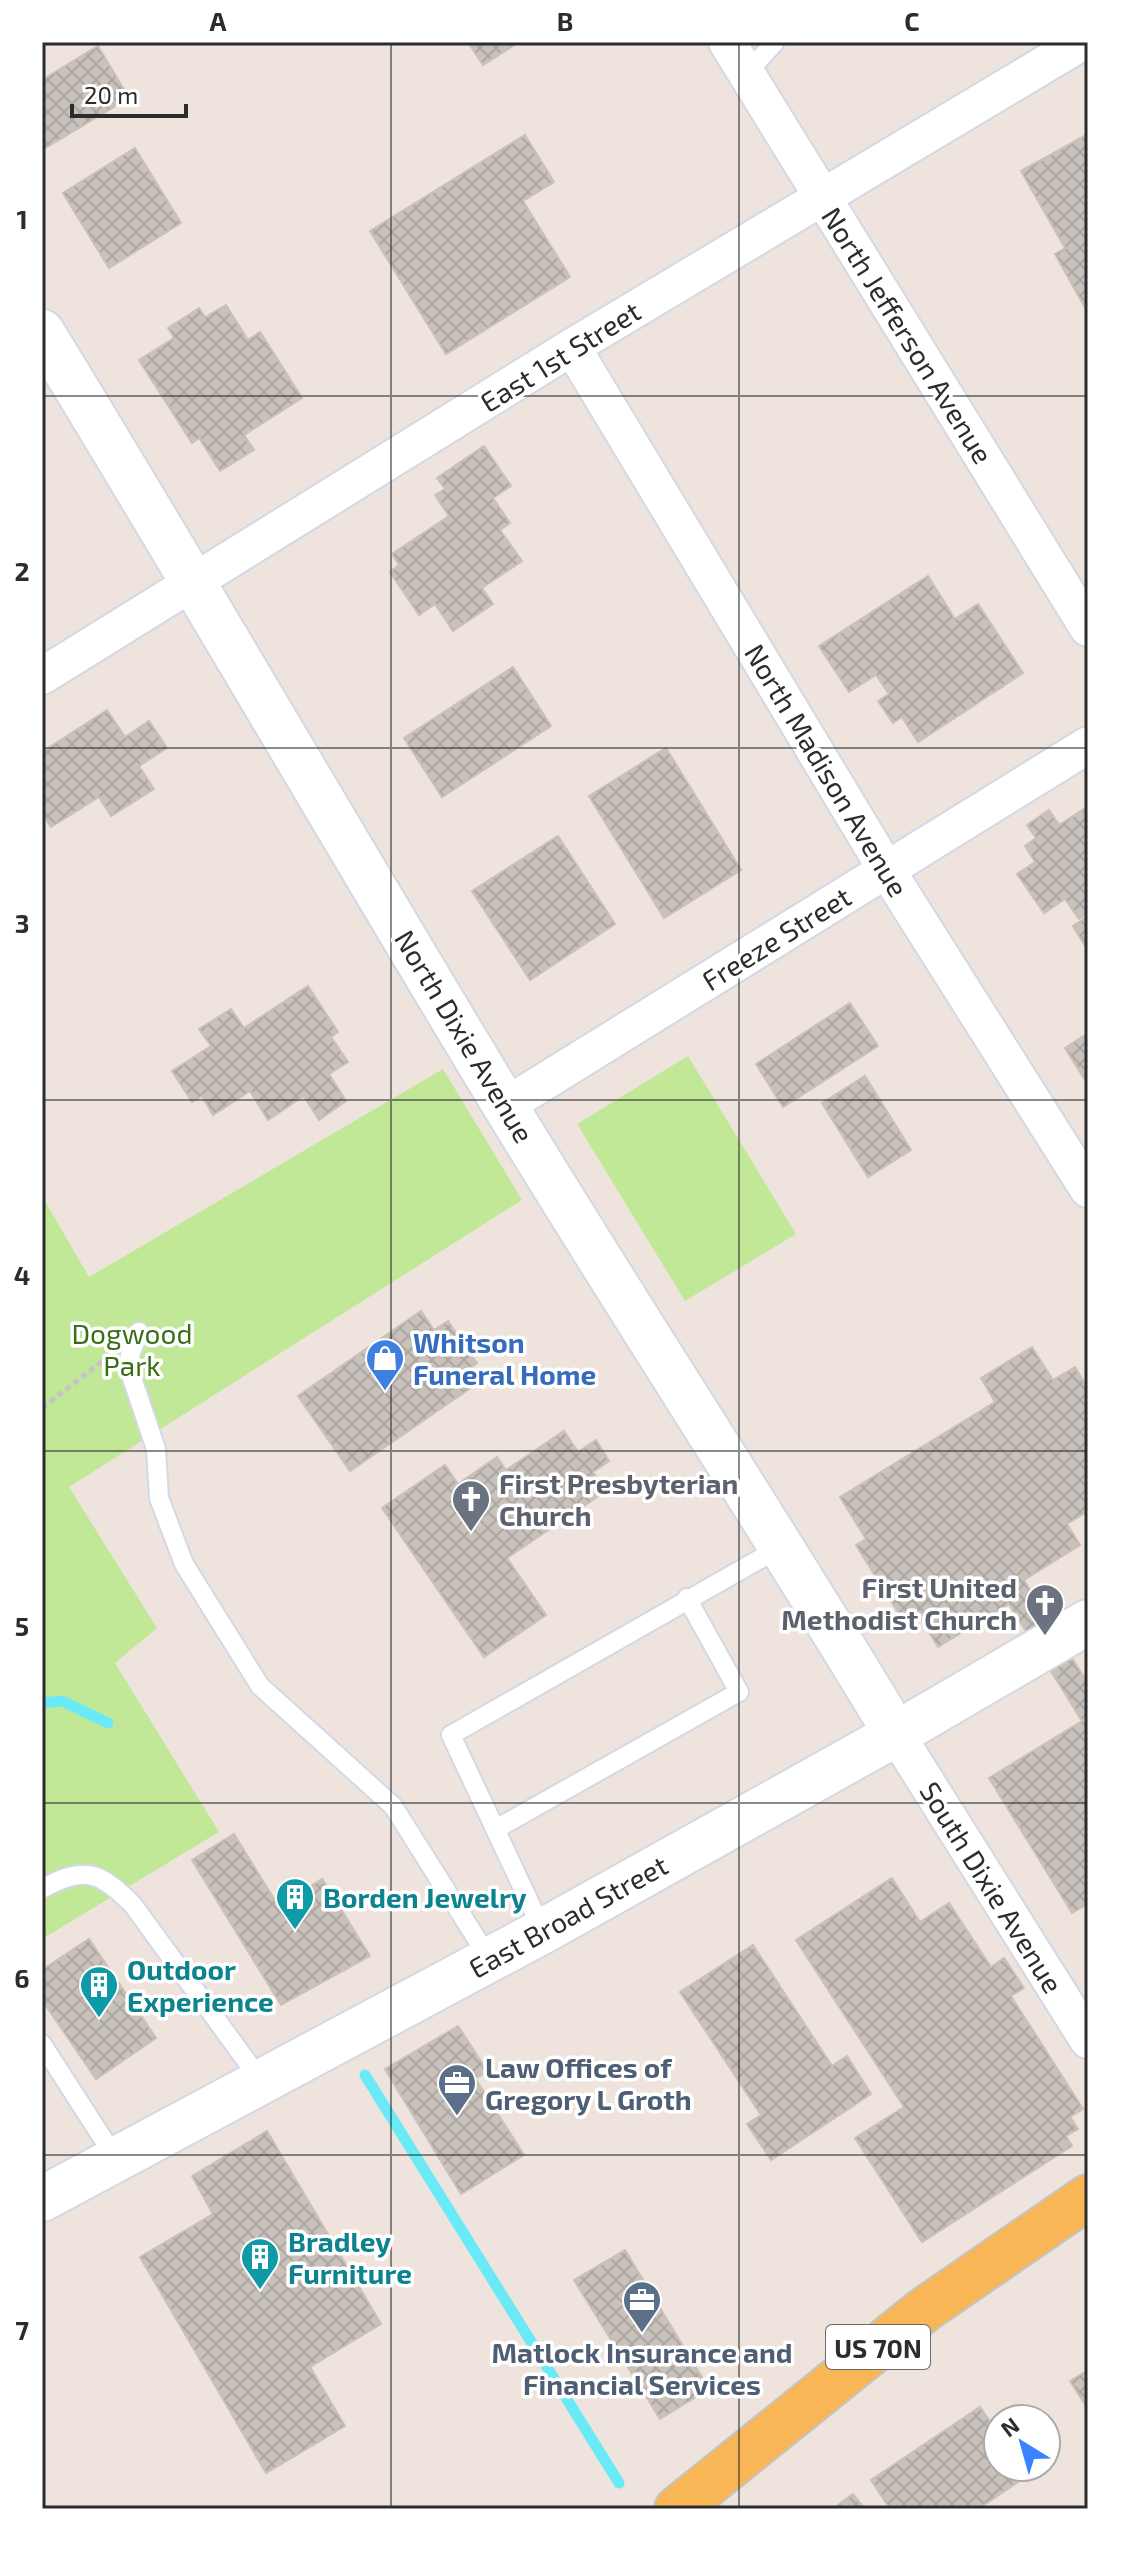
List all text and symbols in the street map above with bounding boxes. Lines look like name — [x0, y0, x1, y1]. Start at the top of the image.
text: A — [210, 5, 227, 36]
text: B — [557, 5, 573, 36]
text: C — [904, 5, 920, 36]
scale bar — [72, 68, 186, 118]
text: 20 m — [84, 80, 138, 109]
street label: North Jefferson Avenue — [815, 201, 1001, 469]
text: 1 — [16, 203, 28, 234]
street label: East 1st Street — [474, 293, 646, 419]
text: 2 — [14, 555, 30, 586]
street label: North Madison Avenue — [738, 637, 916, 903]
street label: Freeze Street — [695, 879, 857, 997]
text: 3 — [15, 907, 29, 938]
street label: North Dixie Avenue — [388, 924, 542, 1148]
text: 4 — [14, 1259, 30, 1290]
park label: Dogwood Park — [72, 1316, 192, 1382]
place label: Whitson Funeral Home — [413, 1325, 596, 1391]
shop icon: Whitson Funeral Home — [364, 1337, 406, 1392]
place label: First Presbyterian Church — [499, 1466, 738, 1532]
church icon: First Presbyterian Church — [450, 1478, 492, 1533]
place label: First United Methodist Church — [781, 1570, 1017, 1636]
church icon: First United Methodist Church — [1024, 1582, 1066, 1637]
text: 5 — [15, 1610, 29, 1641]
street label: South Dixie Avenue — [913, 1775, 1071, 1999]
street label: East Broad Street — [463, 1847, 673, 1985]
building icon: Borden Jewelry — [274, 1876, 316, 1931]
place label: Borden Jewelry — [323, 1880, 527, 1914]
place label: Outdoor Experience — [127, 1952, 274, 2018]
text: 6 — [14, 1962, 30, 1993]
building icon: Outdoor Experience — [78, 1964, 120, 2019]
place label: Law Offices of Gregory L Groth — [485, 2050, 692, 2116]
office icon: Law Offices of Gregory L Groth — [436, 2062, 478, 2117]
place label: Bradley Furniture — [288, 2224, 412, 2290]
building icon: Bradley Furniture — [239, 2236, 281, 2291]
office icon: Matlock Insurance and Financial Services — [621, 2279, 663, 2334]
text: 7 — [15, 2314, 29, 2345]
road number: US 70N — [826, 2325, 930, 2369]
place label: Matlock Insurance and Financial Services — [491, 2335, 793, 2401]
north arrow — [982, 2403, 1062, 2483]
text: N — [995, 2411, 1024, 2441]

